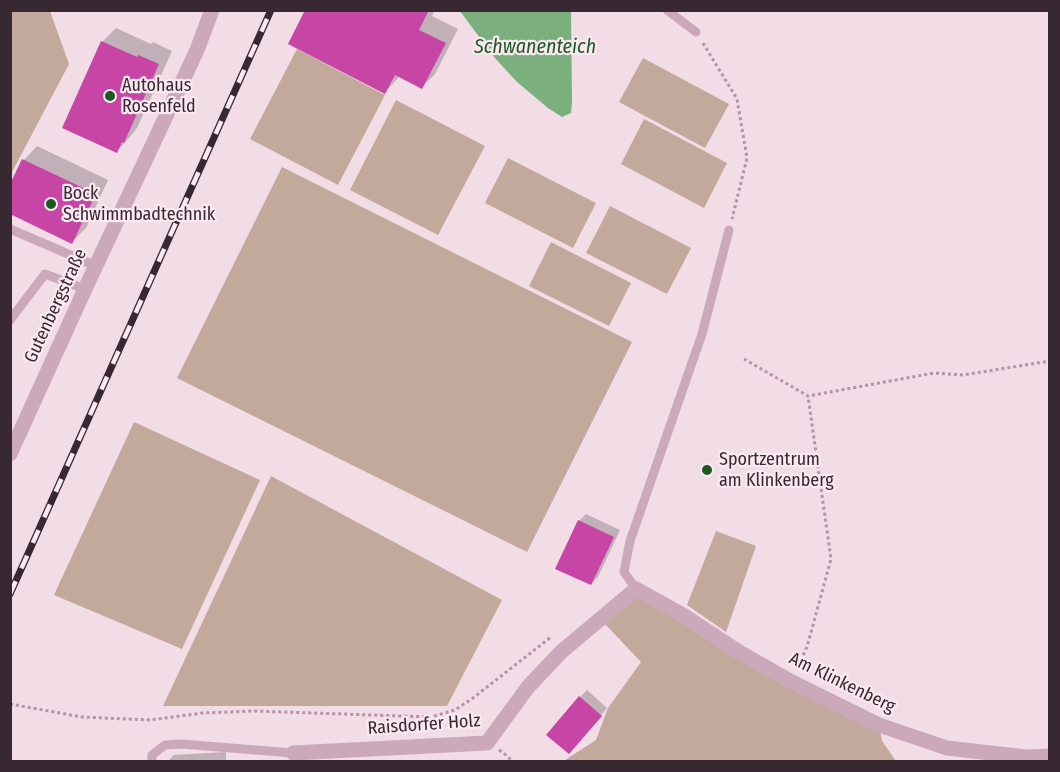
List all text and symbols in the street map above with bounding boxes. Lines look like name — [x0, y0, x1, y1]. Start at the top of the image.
water label: Schwanenteich — [474, 35, 596, 59]
place label: Autohaus Rosenfeld — [122, 75, 196, 118]
marker: Autohaus Rosenfeld — [103, 89, 117, 103]
place label: Bock Schwimmbadtechnik — [63, 183, 215, 226]
marker: Bock Schwimmbadtechnik — [44, 197, 58, 211]
street label: Gutenbergstraße — [20, 246, 92, 366]
place label: Sportzentrum am Klinkenberg — [719, 449, 834, 492]
marker: Sportzentrum am Klinkenberg — [700, 463, 714, 477]
street label: Am Klinkenberg — [785, 648, 899, 718]
street label: Raisdorfer Holz — [367, 710, 481, 740]

